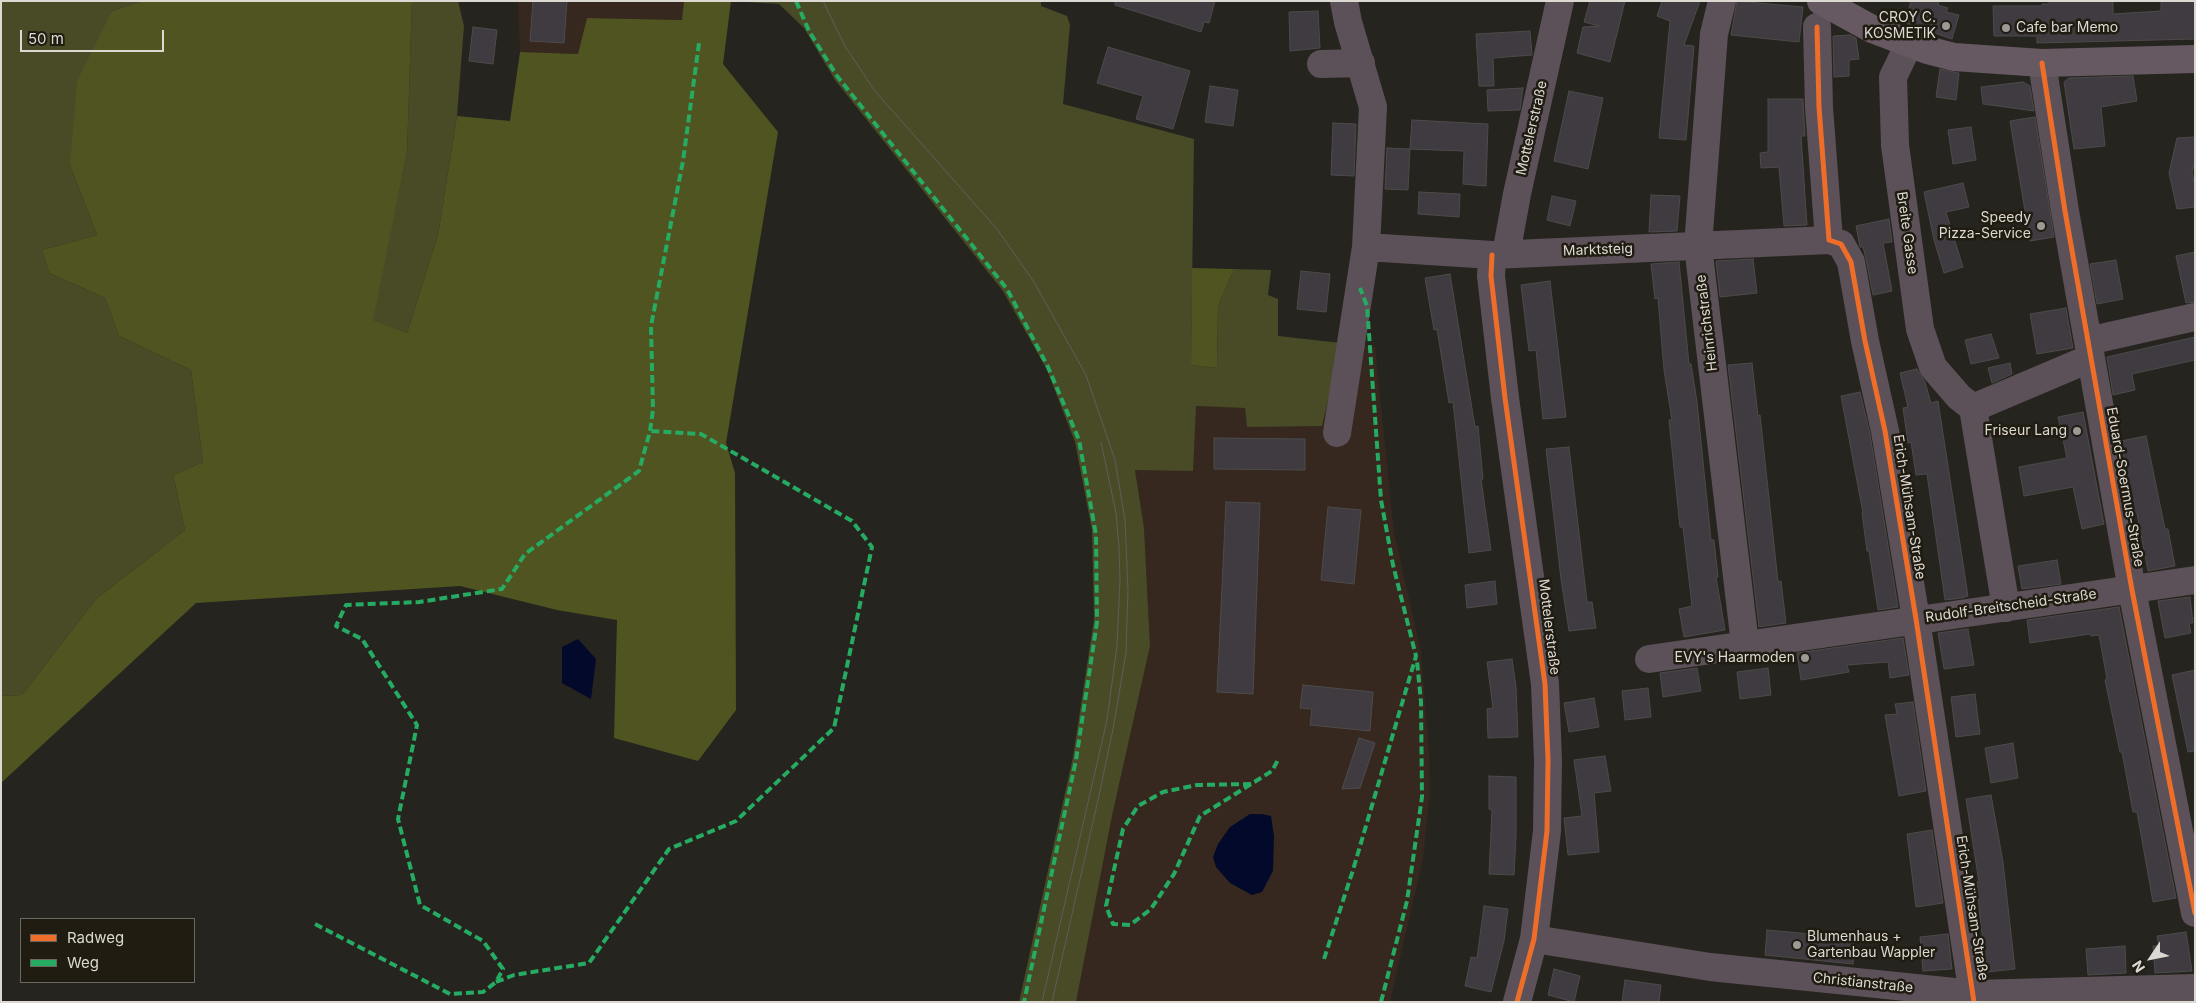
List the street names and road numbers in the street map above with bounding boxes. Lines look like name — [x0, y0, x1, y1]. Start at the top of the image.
street label: Mottelerstraße — [1513, 79, 1551, 177]
street label: Breite Gasse — [1893, 190, 1921, 276]
street label: Marktsteig — [1563, 240, 1633, 260]
street label: Heinrichstraße — [1693, 274, 1721, 372]
street label: Eduard-Soermus-Straße — [2103, 406, 2147, 568]
street label: Erich-Mühsam-Straße — [1889, 433, 1929, 581]
street label: Mottelerstraße — [1535, 578, 1563, 676]
street label: Rudolf-Breitscheid-Straße — [1924, 586, 2098, 626]
street label: Erich-Mühsam-Straße — [1952, 834, 1992, 982]
street label: Christianstraße — [1812, 969, 1914, 997]

